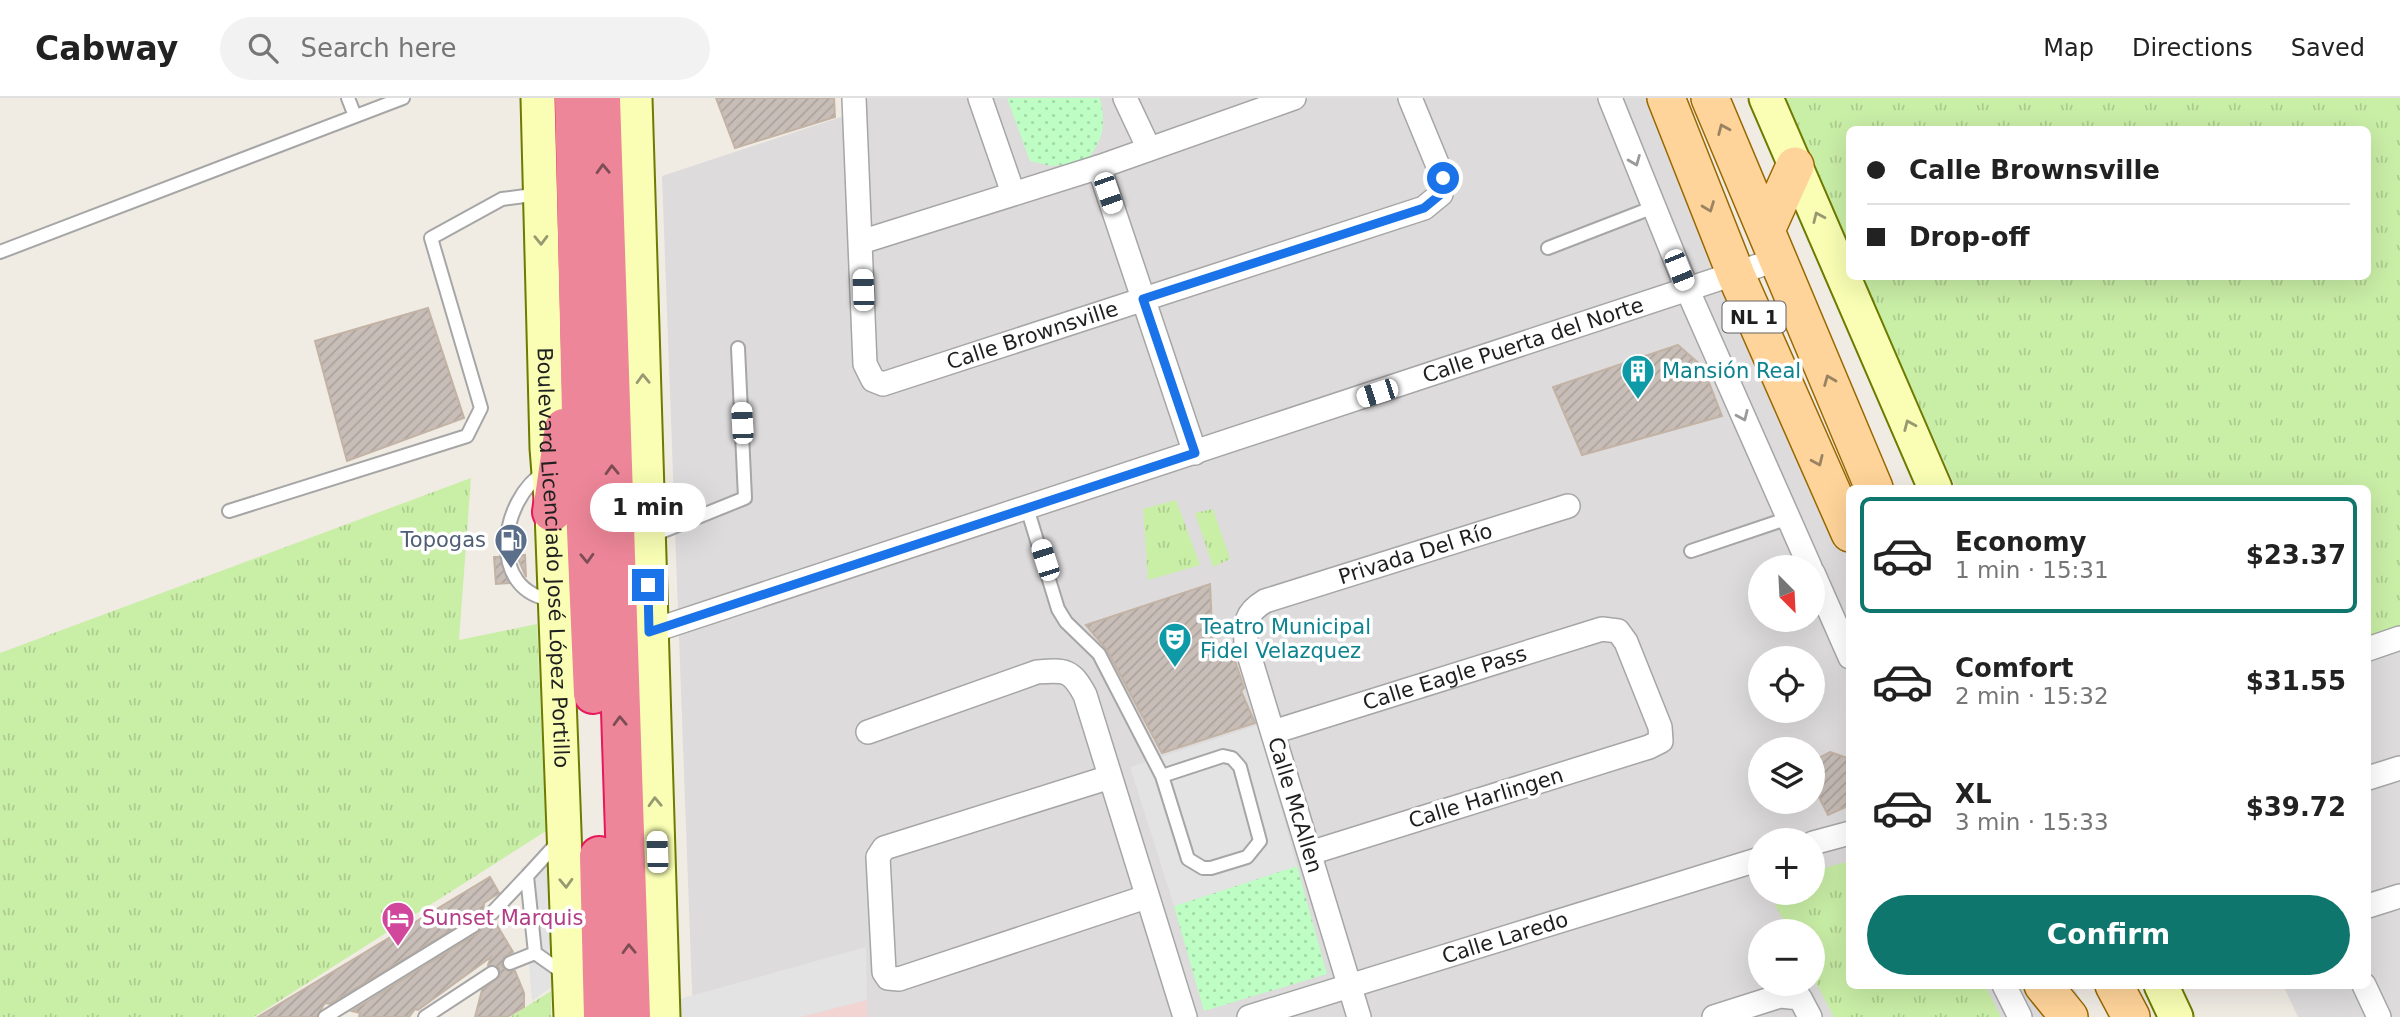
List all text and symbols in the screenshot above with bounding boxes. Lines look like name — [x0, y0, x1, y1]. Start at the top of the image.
search box — [220, 17, 710, 80]
text: Cabway — [35, 29, 178, 68]
icon: search — [244, 29, 282, 67]
text: Search here — [300, 33, 457, 63]
text: Map — [2043, 34, 2094, 62]
text: Directions — [2132, 34, 2253, 62]
text: Saved — [2291, 34, 2365, 62]
one-way arrow — [1718, 123, 1732, 135]
one-way arrow — [1627, 155, 1641, 167]
text: Calle Brownsville — [1909, 155, 2160, 185]
route start — [1427, 162, 1459, 194]
one-way arrow — [595, 163, 610, 174]
car — [1092, 170, 1125, 216]
one-way arrow — [1700, 200, 1714, 212]
one-way arrow — [1812, 212, 1826, 224]
text: Drop-off — [1909, 222, 2030, 252]
one-way arrow — [534, 234, 549, 245]
car — [1662, 247, 1697, 293]
car — [852, 269, 875, 311]
street label: Calle Puerta del Norte — [1420, 293, 1647, 388]
street label: Calle Brownsville — [944, 296, 1121, 374]
road number: NL 1 — [1722, 302, 1786, 332]
street label: Boulevard Licenciado José López Portillo — [532, 347, 574, 769]
building icon: Mansión Real — [1619, 352, 1657, 401]
place label: Mansión Real — [1662, 359, 1801, 383]
one-way arrow — [635, 373, 650, 384]
one-way arrow — [1823, 375, 1837, 387]
car — [1354, 377, 1401, 409]
car — [731, 401, 754, 445]
one-way arrow — [1735, 408, 1749, 421]
one-way arrow — [1903, 420, 1917, 433]
one-way arrow — [1810, 454, 1824, 466]
one-way arrow — [605, 464, 620, 475]
callout: 1 min — [590, 484, 706, 532]
text: 1 min — [612, 494, 684, 520]
street label: Privada Del Río — [1335, 518, 1495, 589]
fuel station icon: Topogas — [492, 521, 530, 570]
icon: car — [1871, 524, 1934, 587]
text: Economy — [1955, 527, 2086, 557]
place label: Topogas — [400, 528, 486, 552]
car — [1029, 537, 1062, 583]
text: $23.37 — [2246, 540, 2346, 570]
one-way arrow — [580, 553, 595, 564]
north arrow — [1748, 555, 1825, 632]
map controls — [1748, 555, 1825, 996]
text: 1 min · 15:31 — [1955, 557, 2109, 583]
route end — [632, 569, 664, 601]
place label: Teatro Municipal Fidel Velazquez — [1199, 615, 1371, 663]
theatre icon: Teatro Municipal Fidel Velazquez — [1156, 620, 1194, 669]
street label: Calle Eagle Pass — [1360, 641, 1530, 715]
button: locate — [1748, 646, 1825, 723]
icon: car — [1871, 650, 1934, 713]
text: Comfort — [1955, 653, 2073, 683]
text: $31.55 — [2246, 666, 2346, 696]
text: 2 min · 15:32 — [1955, 683, 2109, 709]
one-way arrow — [613, 716, 628, 727]
street label: Calle McAllen — [1263, 734, 1327, 876]
button: layers — [1748, 737, 1825, 814]
street label: Calle Harlingen — [1406, 763, 1566, 833]
icon: car — [1871, 776, 1934, 839]
text: XL — [1955, 779, 1992, 809]
text: $39.72 — [2246, 792, 2346, 822]
one-way arrow — [648, 796, 663, 807]
text: 3 min · 15:33 — [1955, 809, 2109, 835]
button: + — [1748, 828, 1825, 905]
car — [646, 831, 669, 873]
one-way arrow — [558, 878, 573, 889]
button: Confirm — [1867, 895, 2350, 975]
hotel icon: Sunset Marquis — [379, 899, 417, 948]
place label: Sunset Marquis — [422, 906, 583, 930]
street label: Calle Laredo — [1439, 907, 1571, 969]
button: − — [1748, 919, 1825, 996]
one-way arrow — [621, 943, 636, 954]

